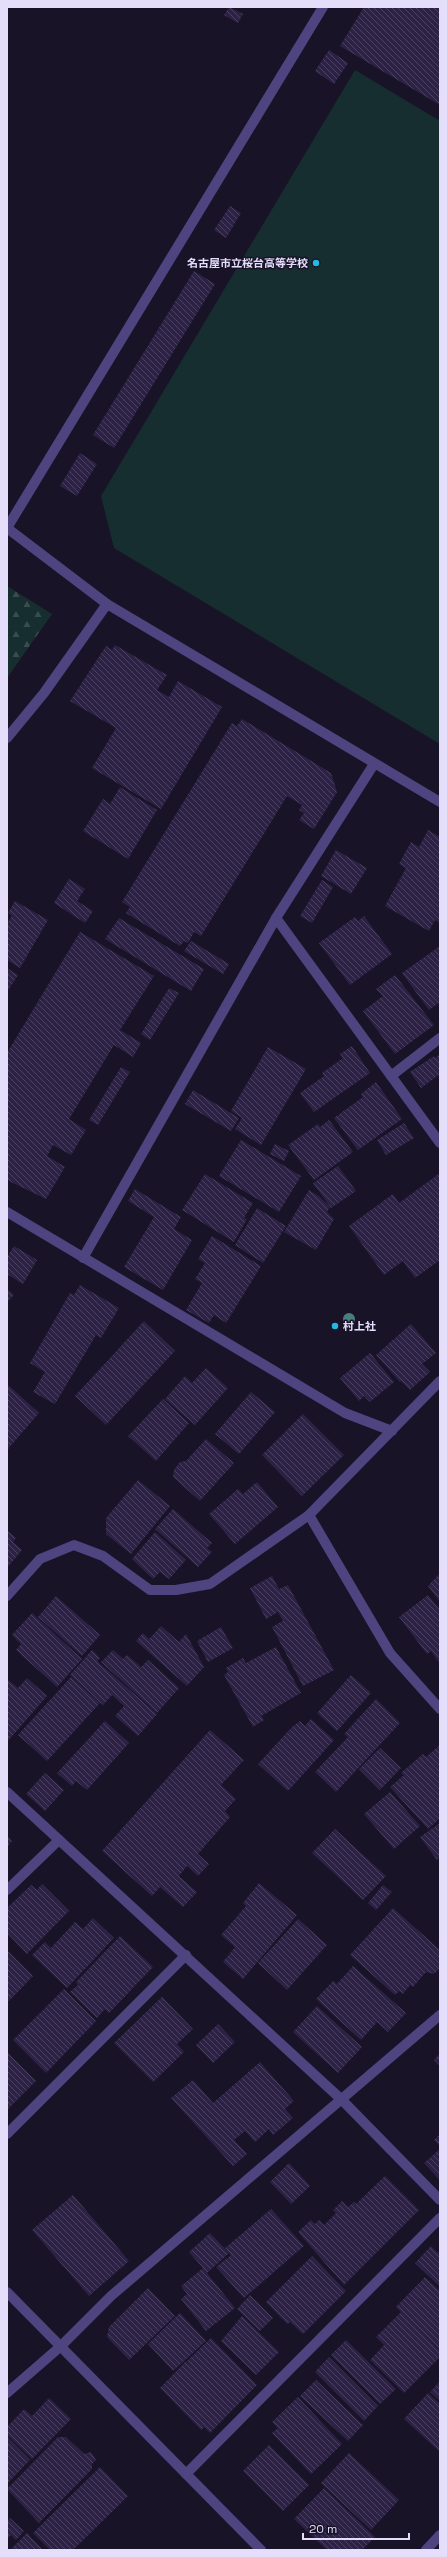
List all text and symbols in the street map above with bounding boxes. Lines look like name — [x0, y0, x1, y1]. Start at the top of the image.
place label: 名古屋市立桜台高等学校 — [187, 256, 308, 270]
marker: 名古屋市立桜台高等学校 — [311, 258, 321, 268]
place label: 村上社 — [343, 1319, 376, 1333]
marker: 村上社 — [330, 1321, 340, 1331]
scale bar — [303, 2515, 409, 2541]
text: 20 m — [309, 2521, 337, 2537]

